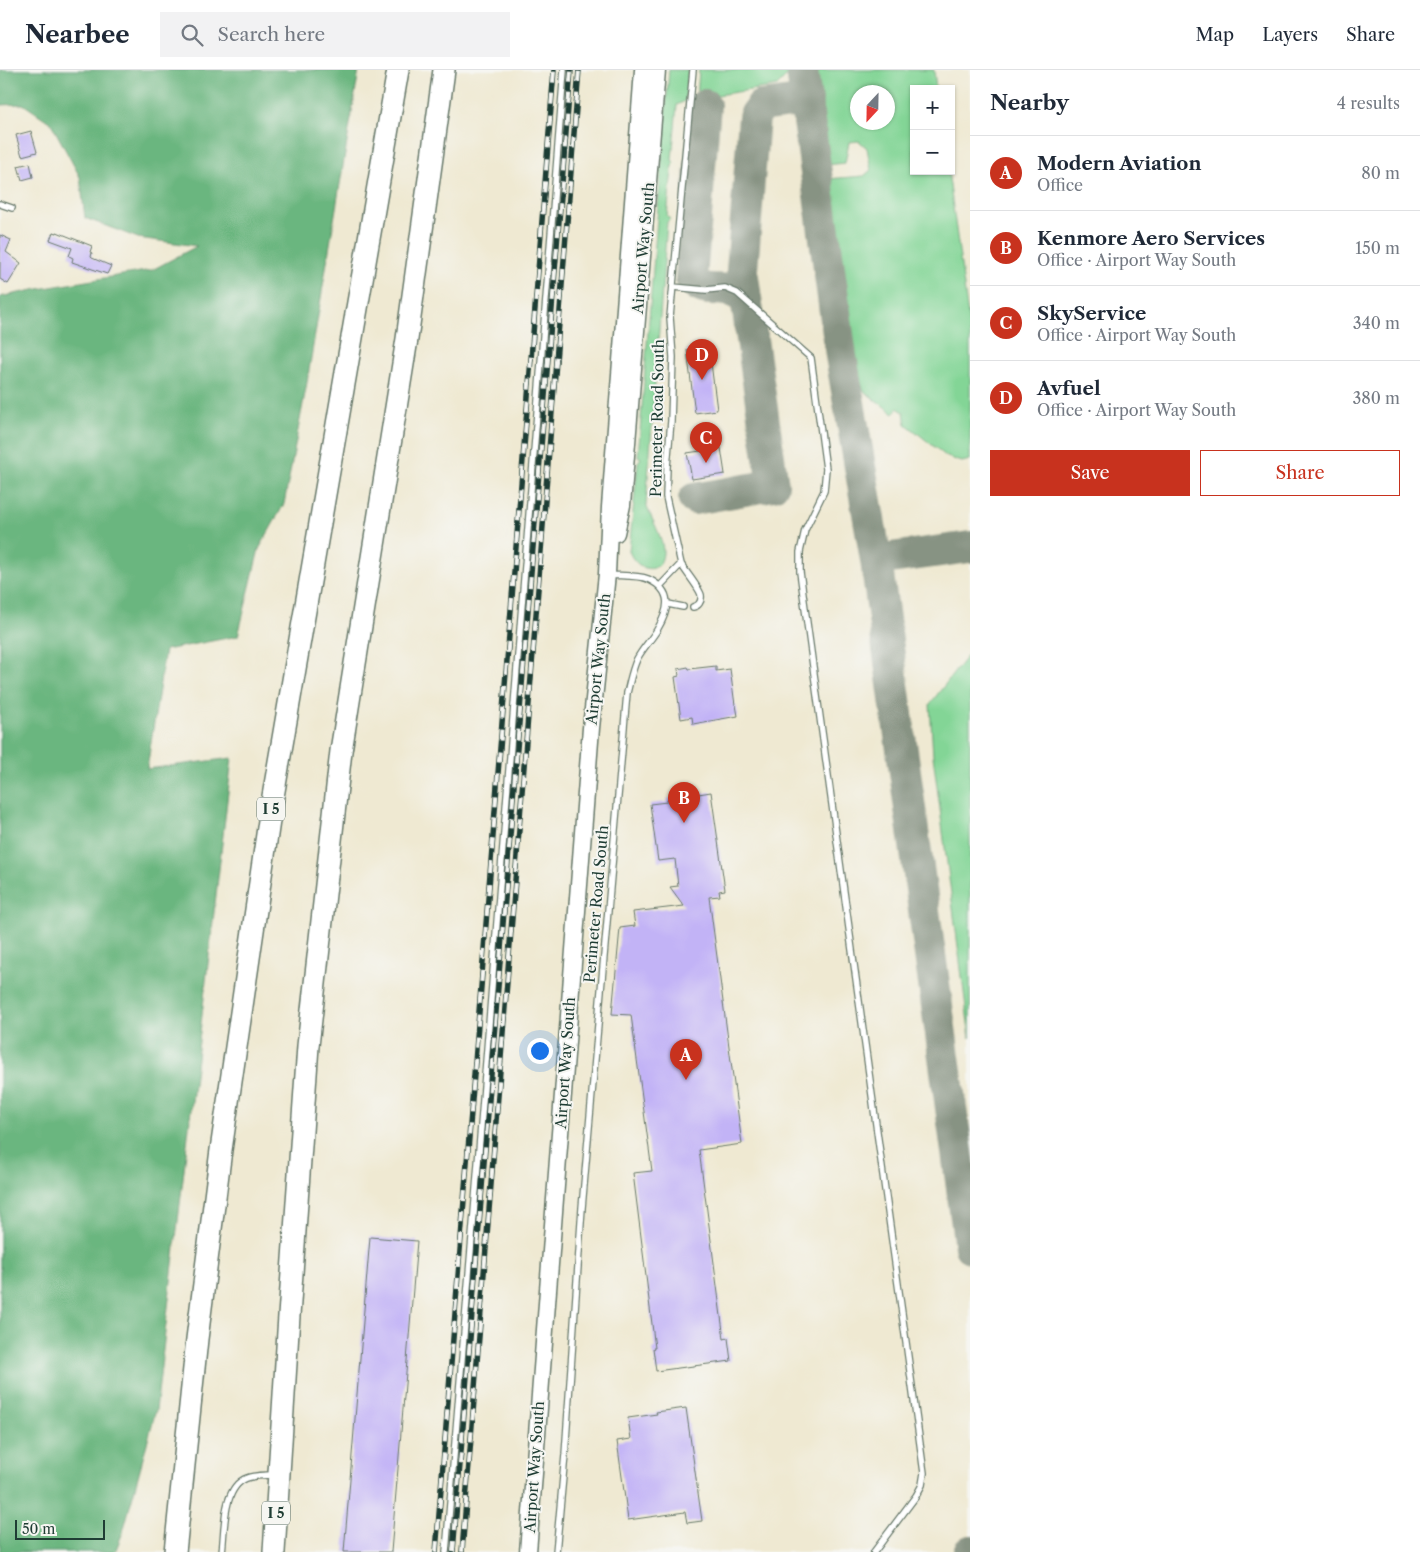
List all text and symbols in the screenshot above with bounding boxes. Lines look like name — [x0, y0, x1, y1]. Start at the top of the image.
search box — [160, 12, 510, 57]
text: Nearbee — [25, 20, 130, 49]
icon: search — [178, 21, 206, 49]
text: Search here — [218, 23, 325, 46]
text: Map — [1196, 24, 1234, 46]
text: Layers — [1262, 24, 1318, 46]
text: Share — [1346, 24, 1395, 46]
north arrow — [850, 85, 895, 130]
map controls — [910, 85, 955, 175]
button: + — [910, 85, 955, 130]
text: Nearby — [990, 90, 1069, 115]
text: 4 results — [1337, 93, 1400, 113]
button: − — [910, 130, 955, 175]
text: Modern Aviation — [1037, 152, 1201, 175]
text: A — [1000, 163, 1012, 183]
text: 80 m — [1361, 163, 1400, 183]
text: Office — [1037, 175, 1083, 195]
street label: Airport Way South — [628, 181, 658, 316]
text: Kenmore Aero Services — [1037, 227, 1265, 250]
text: B — [1000, 238, 1012, 258]
text: 150 m — [1355, 238, 1400, 258]
text: Office · Airport Way South — [1037, 250, 1236, 270]
text: SkyService — [1037, 302, 1146, 325]
text: C — [1000, 313, 1012, 333]
text: 340 m — [1353, 313, 1400, 333]
text: Office · Airport Way South — [1037, 325, 1236, 345]
street label: Perimeter Road South — [646, 338, 668, 497]
pin: D — [686, 339, 718, 380]
text: Avfuel — [1037, 377, 1101, 400]
text: D — [999, 388, 1013, 408]
text: 380 m — [1352, 388, 1400, 408]
text: Office · Airport Way South — [1037, 400, 1236, 420]
pin: C — [690, 422, 722, 463]
button: Save — [990, 450, 1190, 496]
button: Share — [1200, 450, 1400, 496]
street label: Airport Way South — [582, 592, 614, 727]
pin: B — [668, 782, 700, 823]
road number: I 5 — [257, 798, 285, 821]
street label: Perimeter Road South — [580, 824, 612, 984]
street label: Airport Way South — [551, 996, 579, 1131]
your location — [527, 1038, 553, 1064]
pin: A — [670, 1039, 702, 1080]
street label: Airport Way South — [520, 1400, 548, 1535]
road number: I 5 — [262, 1502, 290, 1525]
scale bar — [15, 1517, 105, 1540]
text: 50 m — [22, 1520, 55, 1538]

